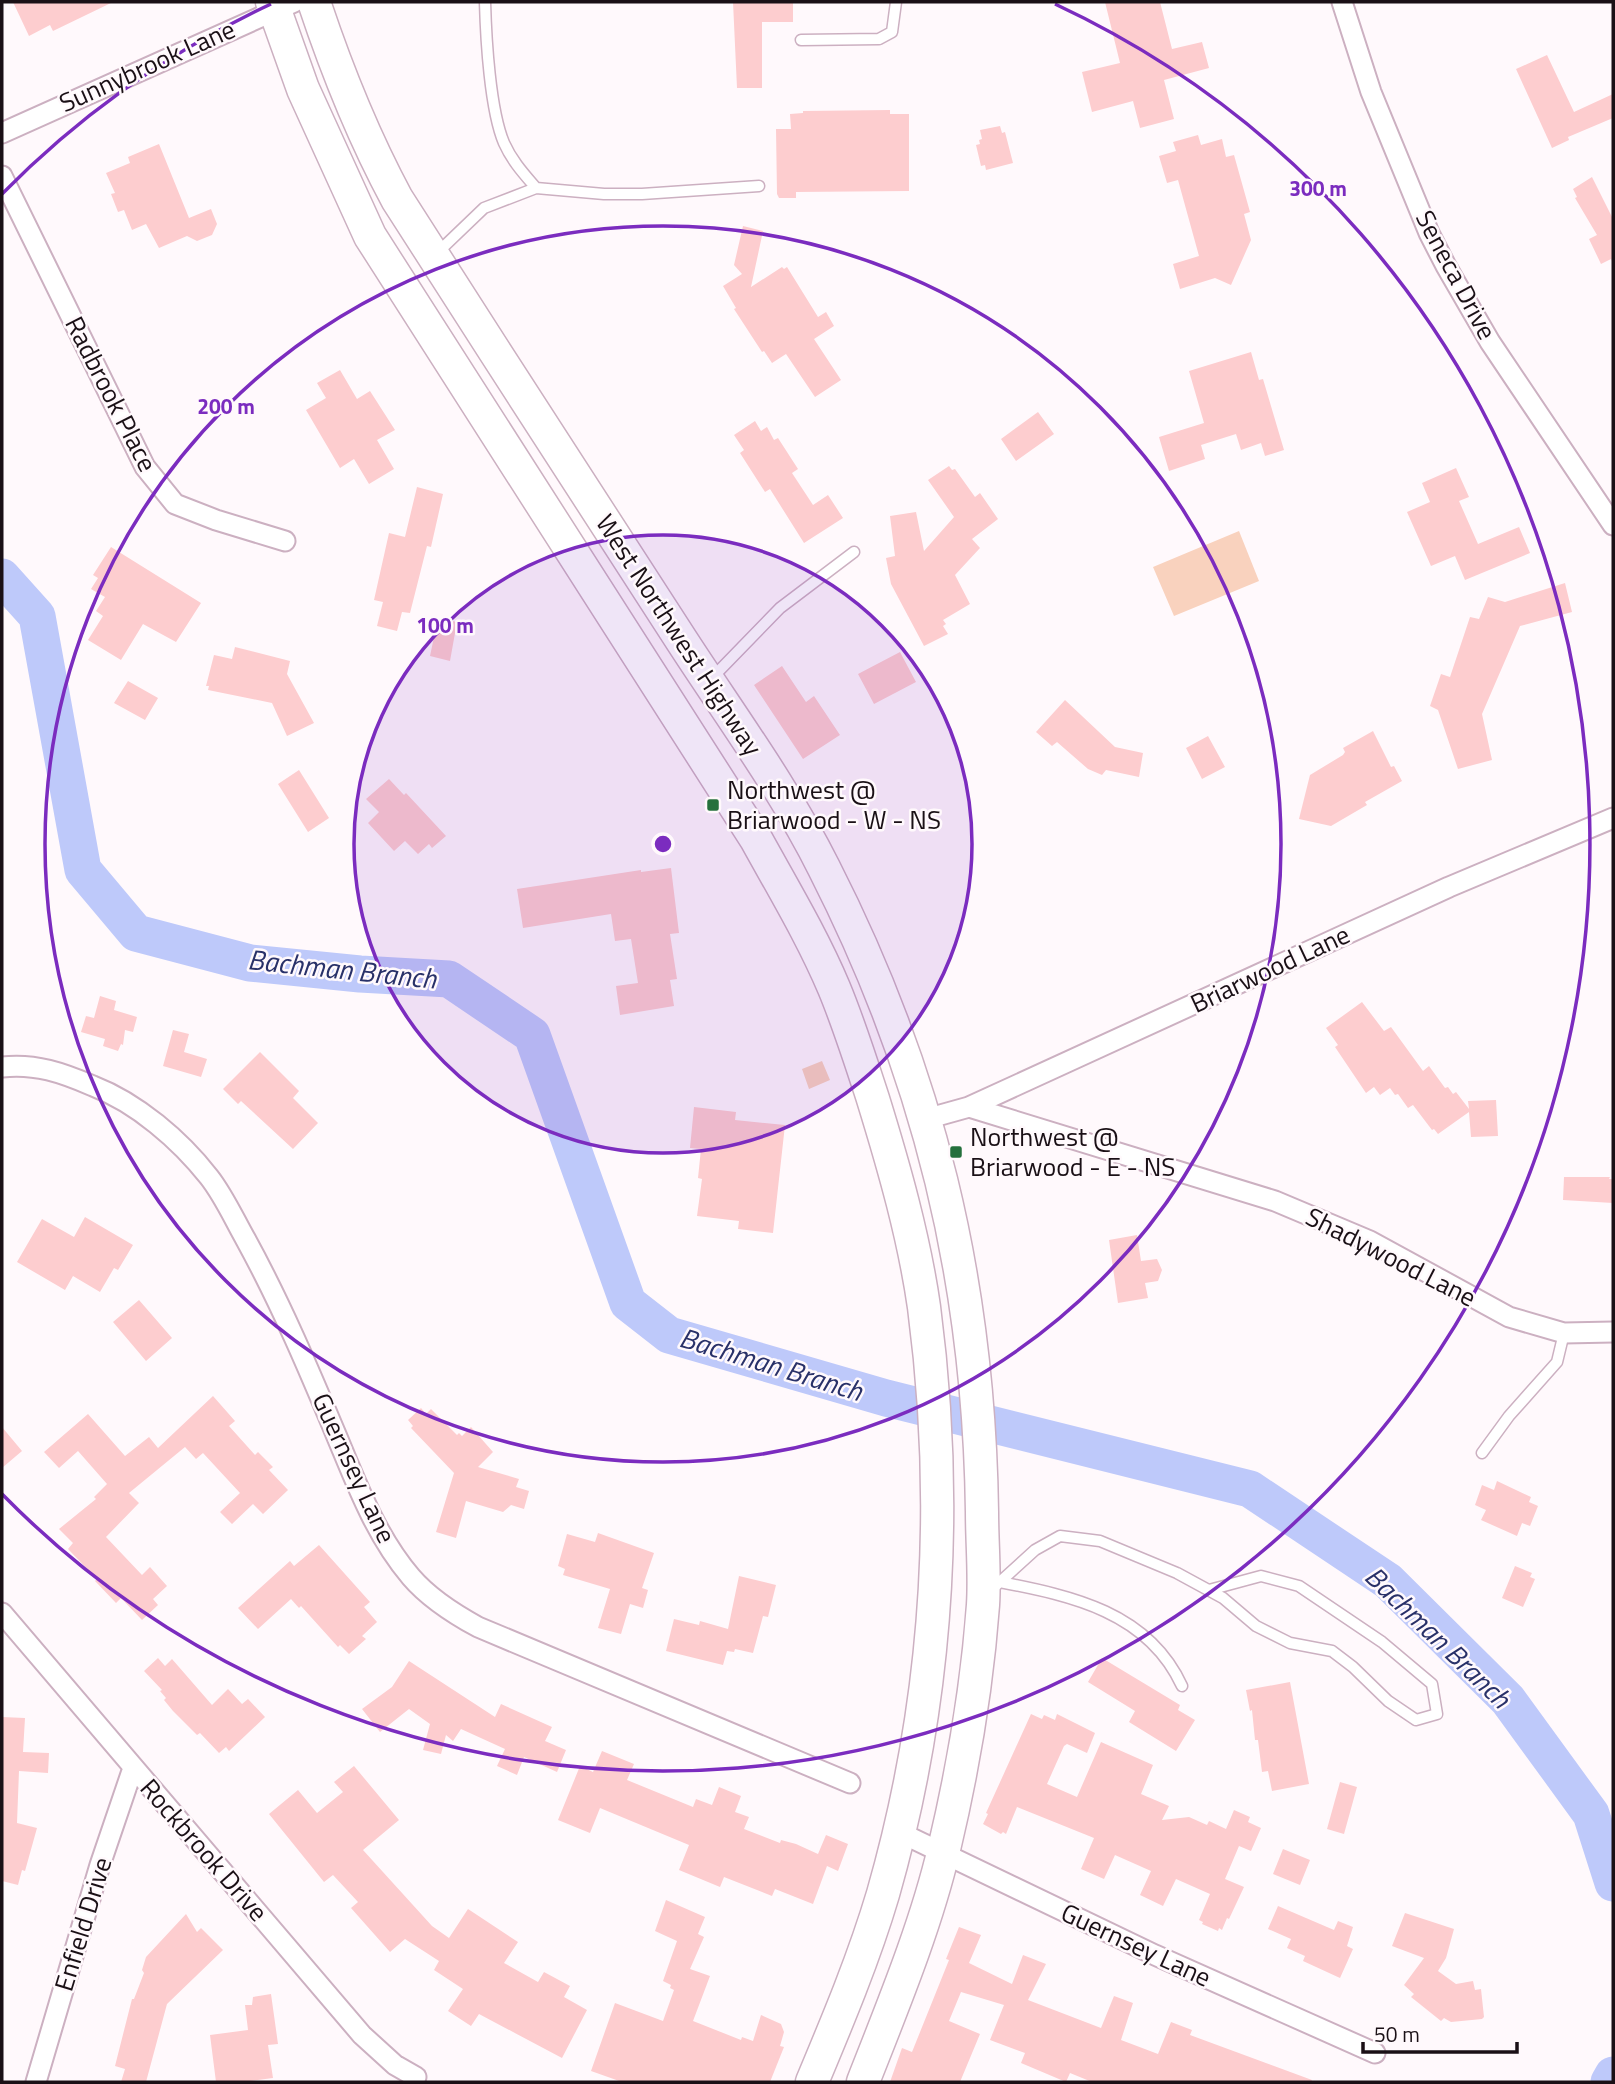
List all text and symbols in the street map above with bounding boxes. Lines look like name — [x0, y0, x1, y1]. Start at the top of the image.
street label: Sunnybrook Lane — [53, 9, 241, 122]
text: 300 m — [1289, 172, 1347, 204]
street label: Seneca Drive — [1406, 203, 1507, 346]
street label: Radbrook Place — [56, 309, 167, 478]
text: 200 m — [197, 390, 255, 422]
street label: West Northwest Highway — [587, 506, 772, 763]
text: 100 m — [416, 609, 474, 641]
place label: Northwest @ Briarwood - W - NS — [727, 770, 941, 839]
marker: Northwest @ Briarwood - W - NS — [705, 797, 721, 813]
centre of rings — [651, 832, 675, 856]
street label: Briarwood Lane — [1184, 915, 1356, 1023]
water label: Bachman Branch — [246, 937, 439, 1000]
place label: Northwest @ Briarwood - E - NS — [970, 1117, 1175, 1186]
marker: Northwest @ Briarwood - E - NS — [948, 1144, 964, 1160]
street label: Shadywood Lane — [1299, 1197, 1483, 1316]
water label: Bachman Branch — [674, 1315, 869, 1412]
street label: Guernsey Lane — [303, 1386, 406, 1549]
water label: Bachman Branch — [1355, 1555, 1522, 1719]
street label: Rockbrook Drive — [131, 1770, 278, 1930]
street label: Enfield Drive — [44, 1852, 121, 1996]
street label: Guernsey Lane — [1055, 1893, 1218, 1996]
scale bar — [1363, 2010, 1517, 2054]
text: 50 m — [1374, 2018, 1420, 2050]

